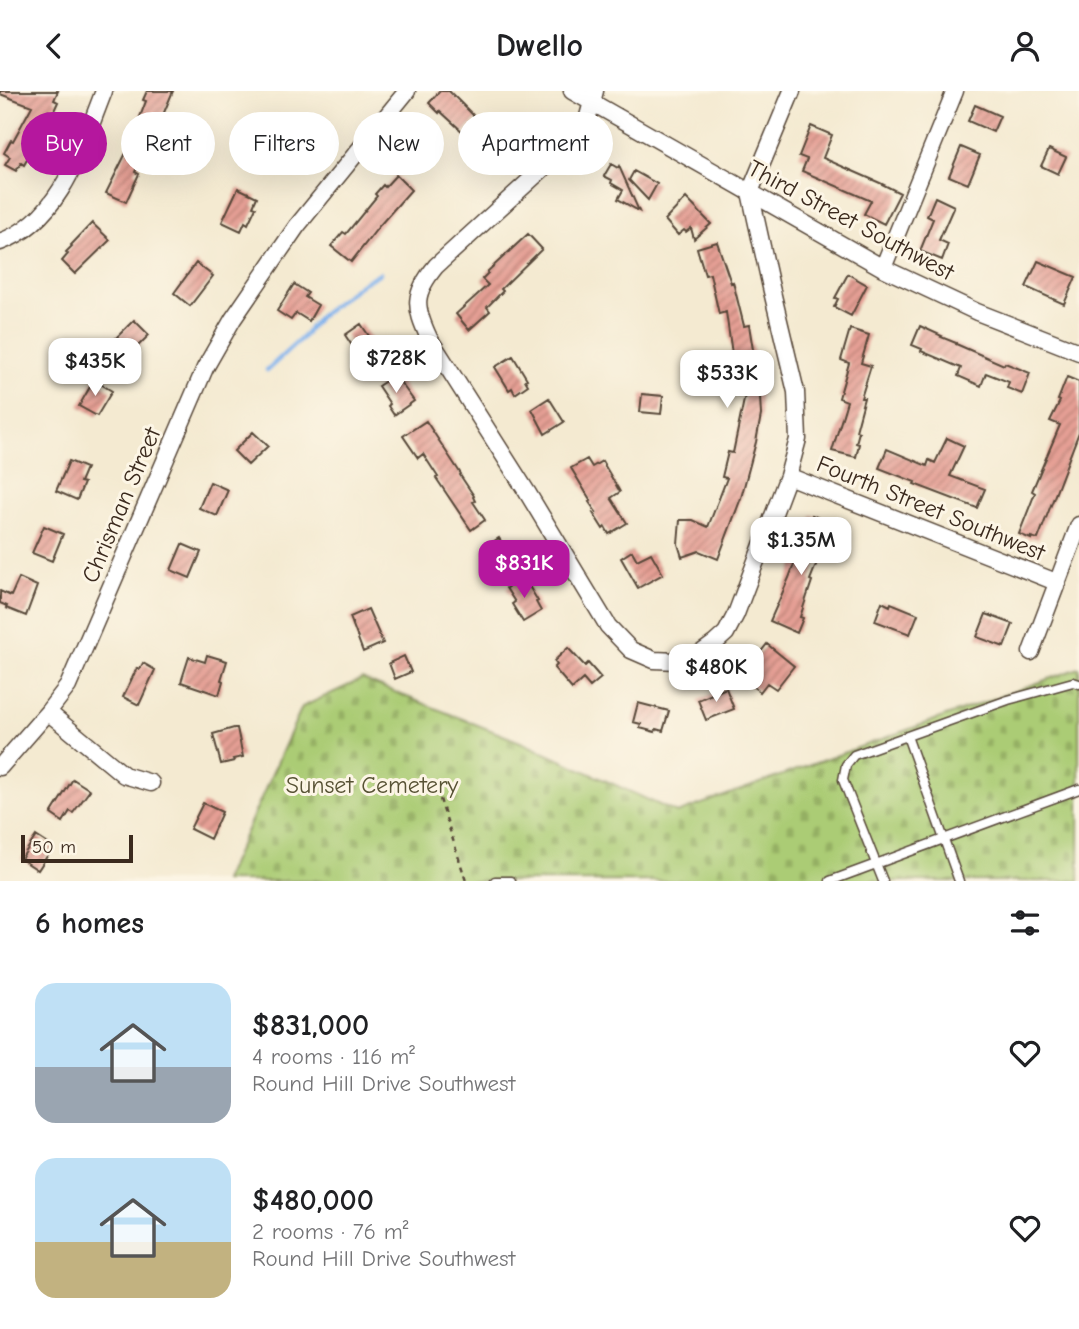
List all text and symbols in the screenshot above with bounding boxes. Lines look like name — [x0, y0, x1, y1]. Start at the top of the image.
icon: back — [35, 27, 73, 65]
text: Dwello — [496, 27, 583, 64]
icon: person — [1006, 27, 1044, 65]
chip: Buy — [21, 112, 107, 175]
chip: Rent — [121, 112, 215, 175]
chip: Filters — [229, 112, 339, 175]
chip: New — [353, 112, 444, 175]
chip: Apartment — [458, 112, 613, 175]
street label: Third Street Southwest — [743, 154, 960, 287]
pin: $728K — [347, 335, 445, 395]
pin: $435K — [46, 338, 144, 398]
text: $728K — [366, 344, 426, 371]
text: $435K — [64, 347, 126, 374]
pin: $533K — [678, 351, 776, 410]
text: $533K — [696, 359, 758, 386]
street label: Chrisman Street — [76, 422, 167, 587]
street label: Fourth Street Southwest — [813, 449, 1050, 567]
pin: $1.35M — [744, 517, 858, 577]
text: $1.35M — [766, 526, 836, 553]
pin: $831K — [475, 540, 573, 600]
text: $831K — [495, 549, 553, 576]
pin: $480K — [667, 645, 765, 704]
text: $480K — [685, 653, 747, 680]
park label: Sunset Cemetery — [286, 771, 459, 799]
scale bar — [21, 832, 133, 864]
text: 50 m — [32, 836, 76, 858]
icon: filters — [1006, 904, 1044, 942]
text: 6 homes — [35, 906, 144, 941]
text: $831,000 — [252, 1008, 369, 1043]
icon: home — [91, 1011, 175, 1095]
icon: heart — [1006, 1034, 1044, 1072]
text: 4 rooms · 116 m² — [252, 1043, 415, 1070]
text: Round Hill Drive Southwest — [252, 1070, 515, 1097]
text: $480,000 — [252, 1183, 374, 1218]
icon: home — [91, 1186, 175, 1270]
icon: heart — [1006, 1209, 1044, 1247]
text: 2 rooms · 76 m² — [252, 1218, 408, 1245]
text: Round Hill Drive Southwest — [252, 1245, 515, 1272]

